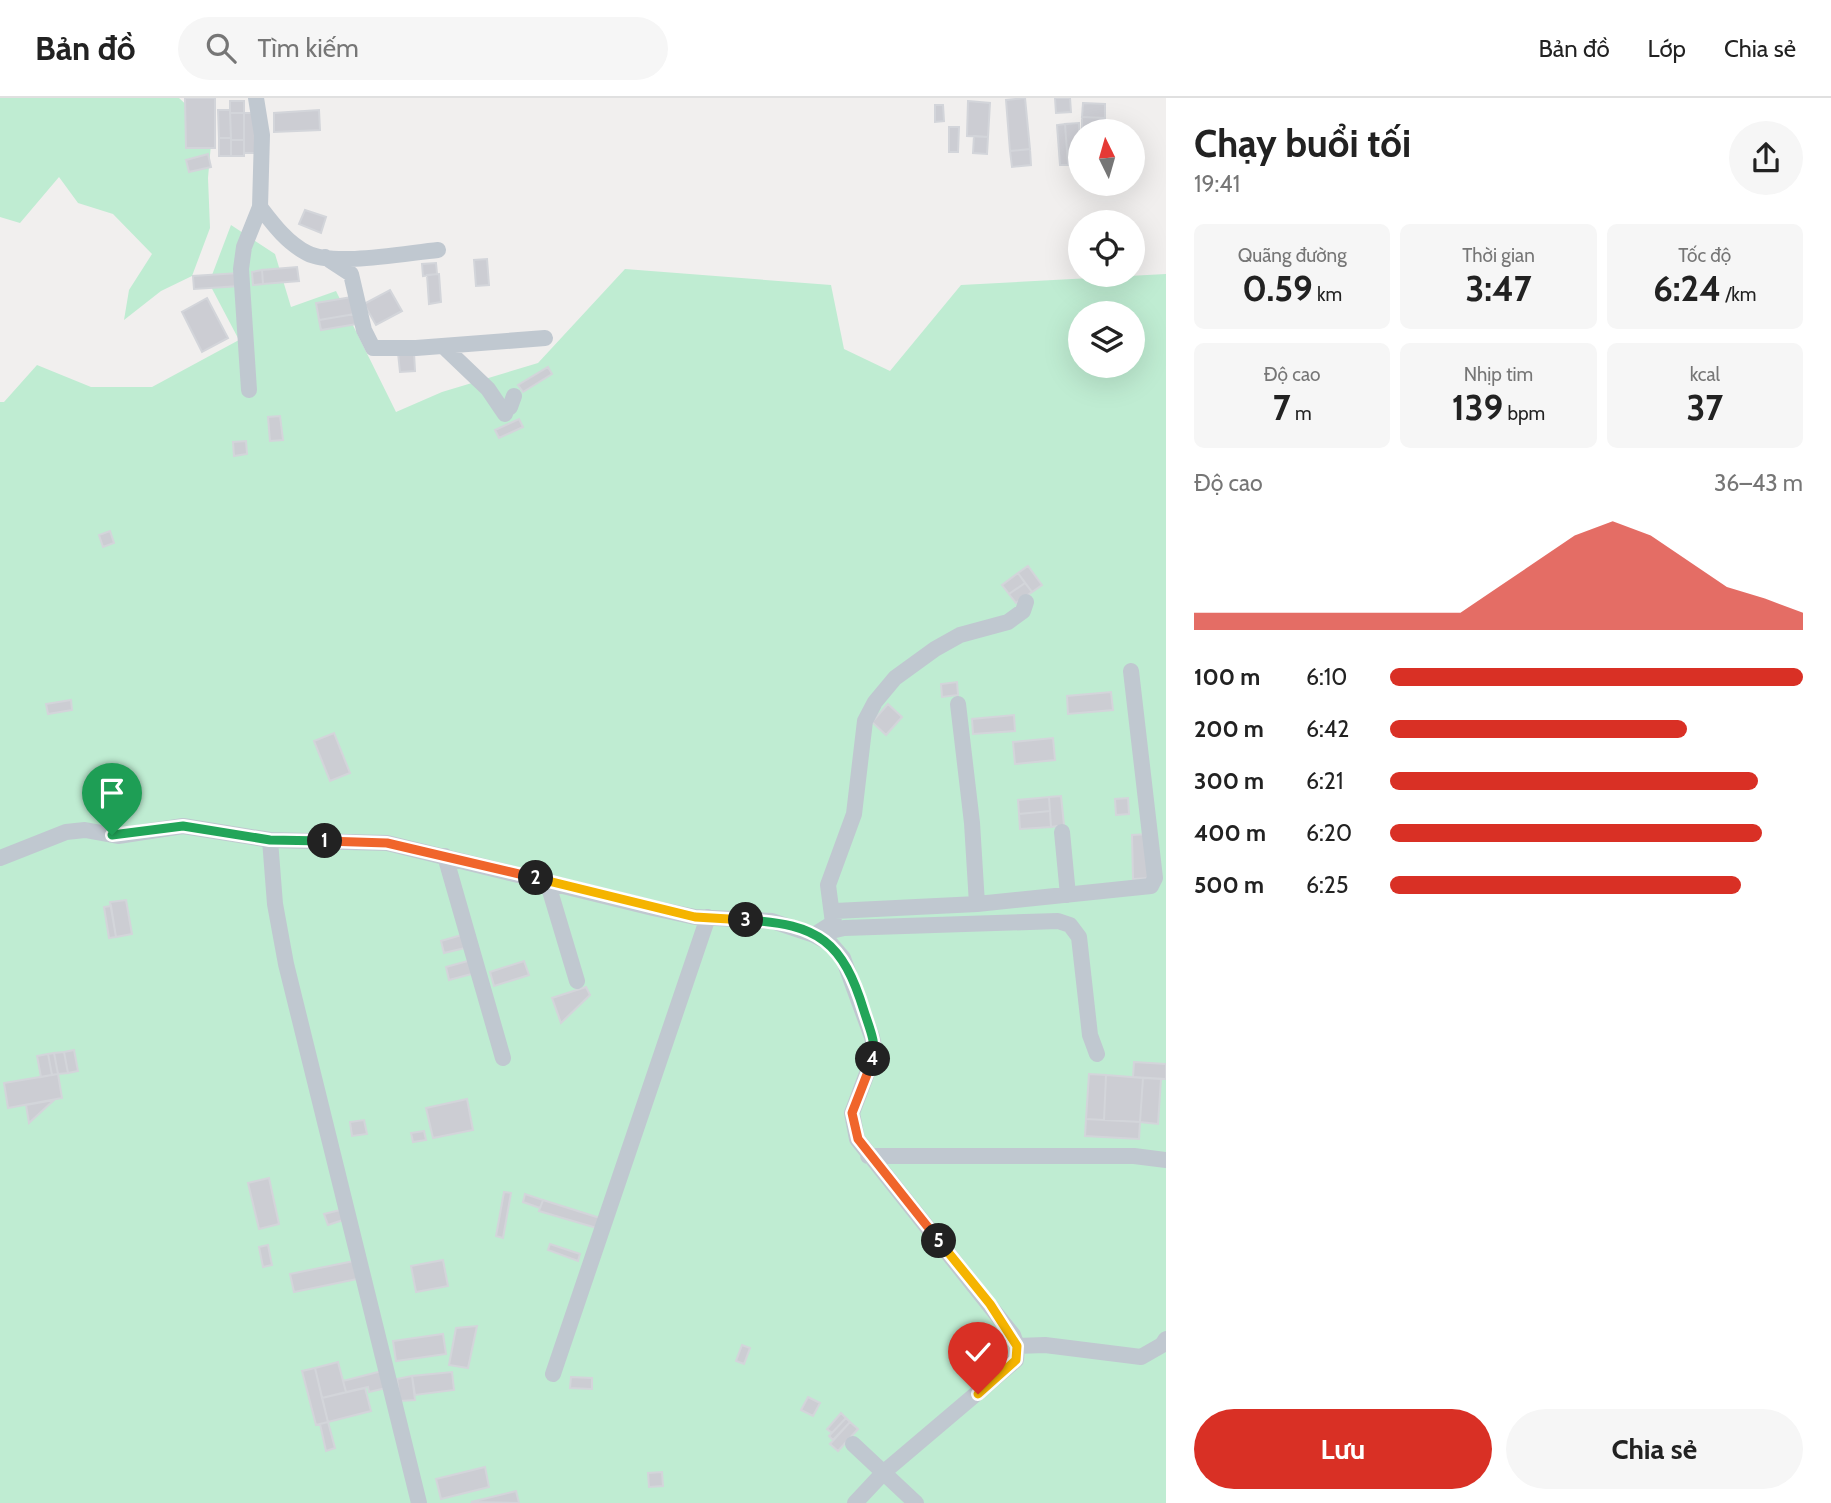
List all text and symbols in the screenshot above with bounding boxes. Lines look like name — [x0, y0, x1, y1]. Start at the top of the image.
search box — [178, 17, 668, 80]
text: Bản đồ — [35, 28, 136, 68]
icon: search — [202, 29, 240, 67]
text: Tìm kiếm — [258, 32, 359, 64]
text: Bản đồ — [1538, 34, 1610, 63]
text: Lớp — [1648, 34, 1686, 63]
text: Chia sẻ — [1724, 34, 1796, 63]
north arrow — [1068, 119, 1144, 196]
map controls — [1068, 119, 1145, 378]
text: Chạy buổi tối — [1194, 120, 1411, 167]
button: share — [1729, 121, 1803, 195]
text: 19:41 — [1194, 170, 1240, 198]
button: locate — [1068, 210, 1145, 287]
text: Quãng đường — [1238, 244, 1347, 267]
text: Thời gian — [1462, 244, 1535, 267]
text: Tốc độ — [1678, 244, 1731, 267]
text: 0.59 — [1242, 267, 1313, 310]
text: 3:47 — [1465, 267, 1532, 310]
text: 6:24 — [1653, 267, 1721, 310]
text: km — [1313, 283, 1342, 306]
text: /km — [1721, 283, 1756, 306]
button: layers — [1068, 301, 1145, 378]
text: Độ cao — [1264, 363, 1321, 386]
text: Nhịp tim — [1464, 363, 1533, 386]
text: kcal — [1690, 363, 1720, 386]
text: 7 — [1273, 386, 1291, 429]
text: 139 — [1452, 386, 1503, 429]
text: 37 — [1686, 386, 1723, 429]
text: m — [1291, 402, 1312, 425]
text: bpm — [1503, 402, 1545, 425]
text: Độ cao — [1194, 469, 1263, 497]
text: 36–43 m — [1714, 469, 1803, 497]
text: 100 m — [1194, 663, 1260, 691]
text: 6:10 — [1306, 663, 1347, 691]
text: 200 m — [1194, 715, 1264, 743]
text: 6:42 — [1306, 715, 1349, 743]
pin — [82, 763, 142, 835]
text: 300 m — [1194, 767, 1264, 795]
text: 6:21 — [1306, 767, 1343, 795]
icon: arrive — [93, 774, 131, 812]
text: 400 m — [1194, 819, 1266, 847]
text: 6:20 — [1306, 819, 1352, 847]
pin: 1 — [308, 824, 342, 858]
text: 1 — [321, 829, 328, 852]
pin: 2 — [518, 860, 554, 896]
text: 2 — [530, 866, 541, 889]
text: 500 m — [1194, 871, 1264, 899]
text: 6:25 — [1306, 871, 1348, 899]
pin: 3 — [728, 902, 764, 938]
text: 3 — [740, 908, 751, 931]
pin: 4 — [856, 1042, 890, 1076]
text: 4 — [867, 1047, 878, 1070]
pin: 5 — [922, 1224, 956, 1258]
text: 5 — [933, 1229, 944, 1252]
pin — [948, 1322, 1008, 1394]
icon: check — [959, 1333, 997, 1371]
button: Lưu — [1194, 1409, 1492, 1489]
button: Chia sẻ — [1506, 1409, 1803, 1489]

